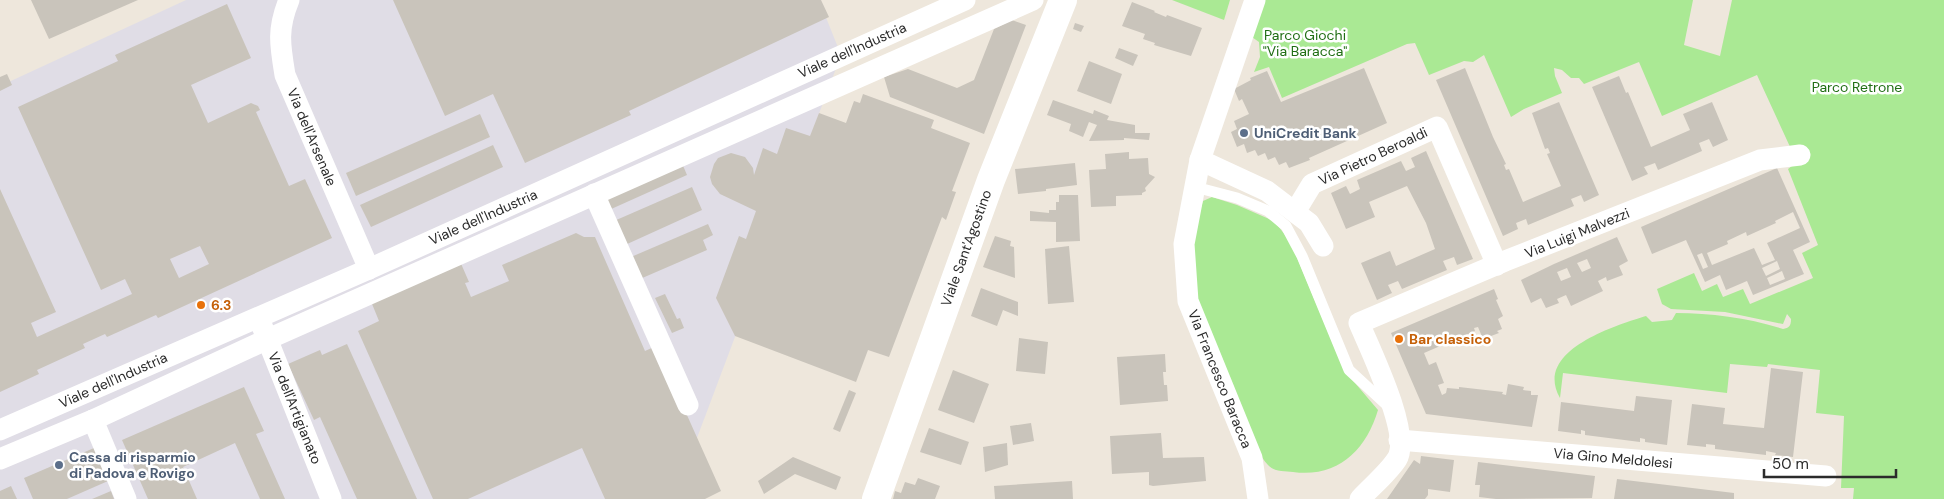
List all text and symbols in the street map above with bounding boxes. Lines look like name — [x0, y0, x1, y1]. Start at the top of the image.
street label: Viale dell'Industria — [795, 18, 909, 82]
park label: Parco Giochi "Via Baracca" — [1263, 26, 1347, 60]
park label: Parco Retrone — [1812, 78, 1902, 96]
street label: Via dell'Arsenale — [283, 85, 341, 189]
street label: Via Pietro Beroaldi — [1316, 123, 1430, 189]
place label: UniCredit Bank — [1254, 124, 1357, 142]
marker: UniCredit Bank — [1238, 127, 1250, 139]
street label: Viale dell'Industria — [426, 185, 540, 249]
street label: Viale Sant'Agostino — [937, 187, 995, 309]
street label: Via Luigi Malvezzi — [1522, 204, 1632, 262]
place label: 6.3 — [211, 296, 231, 314]
marker: 6.3 — [195, 299, 207, 311]
street label: Via Francesco Baracca — [1184, 307, 1256, 451]
place label: Bar classico — [1409, 330, 1491, 348]
marker: Bar classico — [1393, 333, 1405, 345]
street label: Viale dell'Industria — [56, 348, 170, 412]
street label: Via dell'Artigianato — [264, 349, 326, 467]
street label: Via Gino Meldolesi — [1553, 444, 1673, 472]
scale bar — [1764, 446, 1896, 478]
place label: Cassa di risparmio di Padova e Rovigo — [69, 448, 196, 482]
text: 50 m — [1772, 454, 1809, 474]
marker: Cassa di risparmio di Padova e Rovigo — [53, 459, 65, 471]

